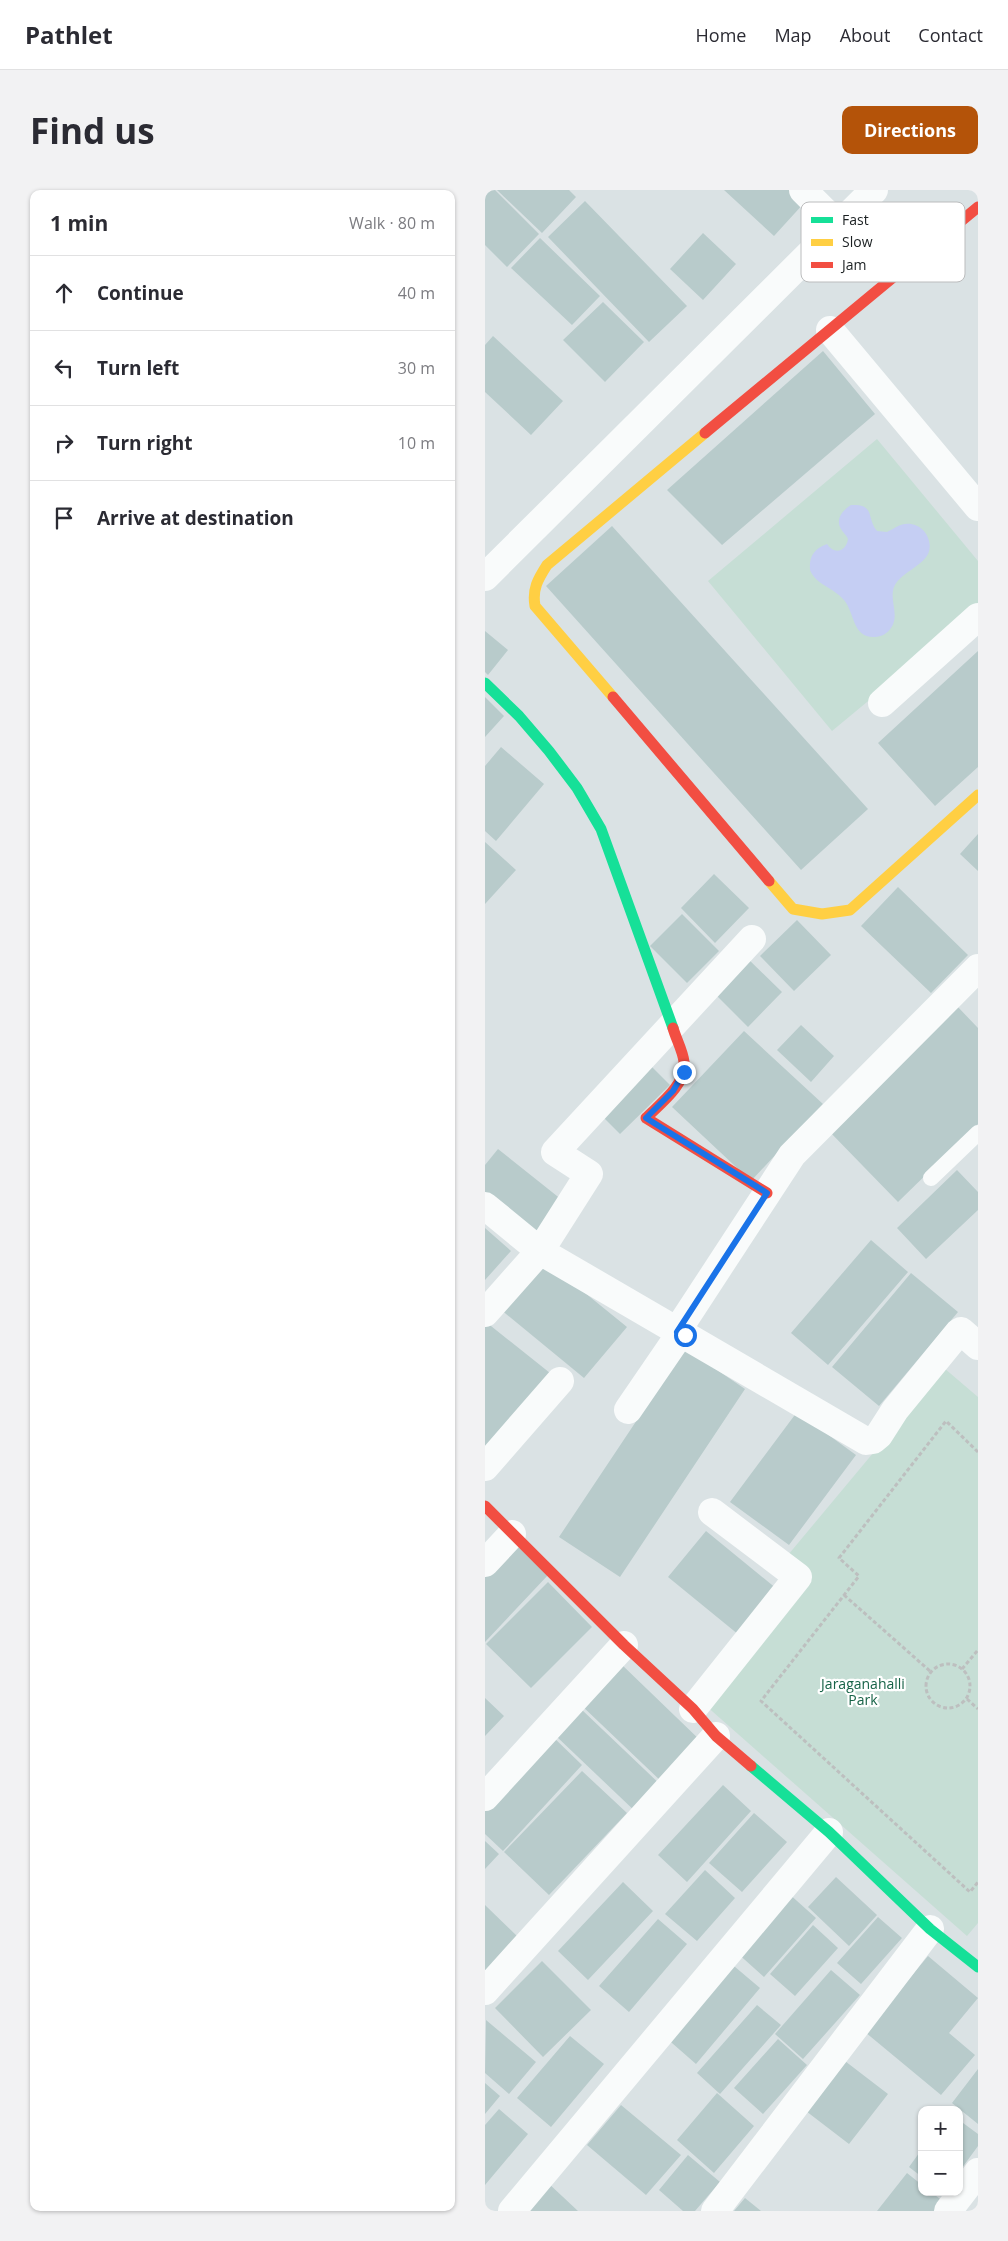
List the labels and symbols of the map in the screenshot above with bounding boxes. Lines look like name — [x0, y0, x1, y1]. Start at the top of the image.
legend — [801, 202, 965, 282]
text: Fast — [842, 210, 869, 229]
text: Slow — [842, 232, 873, 251]
text: Jam — [840, 255, 867, 274]
route end — [673, 1061, 696, 1084]
route start — [674, 1324, 697, 1347]
park label: Jaraganahalli Park — [819, 1674, 905, 1709]

